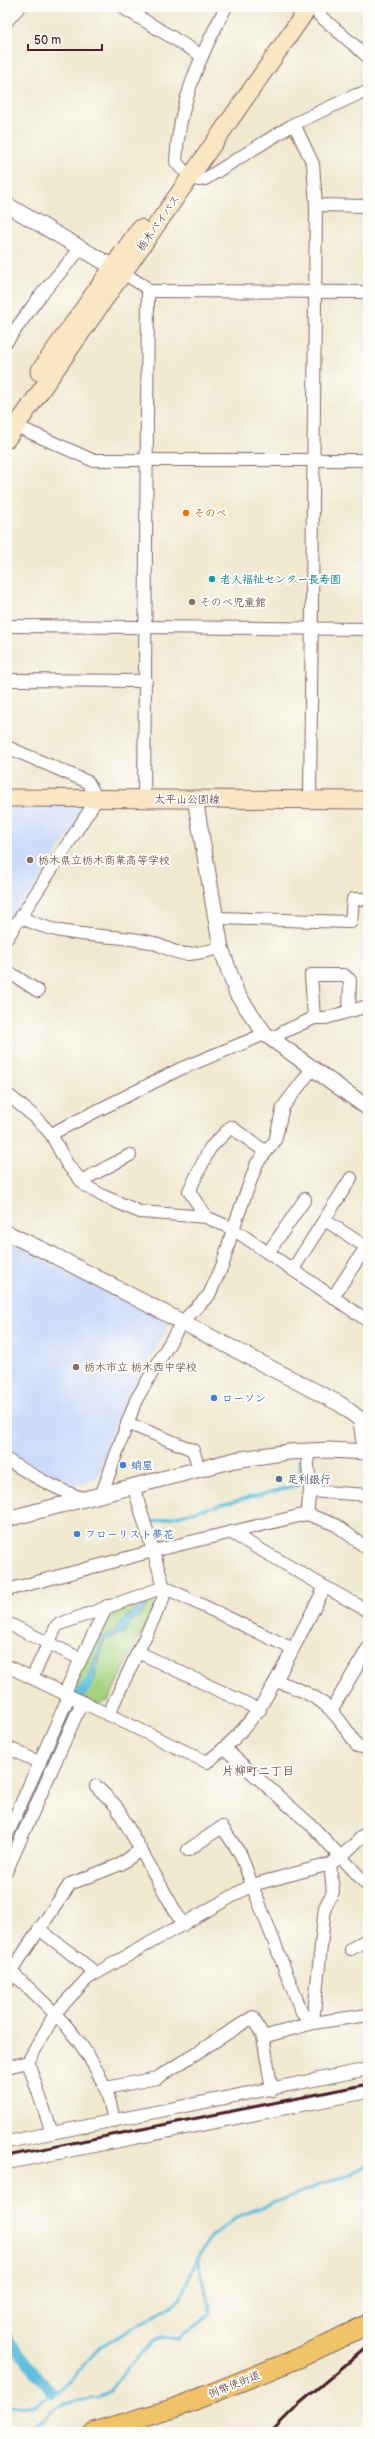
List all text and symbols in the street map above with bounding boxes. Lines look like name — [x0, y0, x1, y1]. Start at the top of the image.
scale bar — [28, 26, 102, 52]
text: 50 m — [34, 33, 61, 48]
street label: 栃木バイパス — [134, 193, 183, 254]
place label: そのべ — [194, 507, 227, 520]
marker: そのべ — [181, 508, 191, 518]
place label: 老人福祉センター長寿園 — [220, 573, 341, 586]
marker: 老人福祉センター長寿園 — [207, 574, 217, 584]
place label: そのべ児童館 — [200, 596, 266, 609]
marker: そのべ児童館 — [187, 597, 197, 607]
street label: 太平山公園線 — [154, 793, 220, 806]
place label: 栃木県立栃木商業高等学校 — [38, 854, 170, 867]
marker: 栃木県立栃木商業高等学校 — [25, 855, 35, 865]
place label: 栃木市立 栃木西中学校 — [84, 1361, 197, 1374]
marker: 栃木市立 栃木西中学校 — [71, 1362, 81, 1372]
place label: ローソン — [222, 1392, 266, 1405]
marker: ローソン — [209, 1393, 219, 1403]
place label: 蛸屋 — [131, 1459, 153, 1472]
marker: 蛸屋 — [118, 1460, 128, 1470]
place label: 足利銀行 — [287, 1473, 331, 1486]
marker: 足利銀行 — [274, 1474, 284, 1484]
place label: フローリスト夢花 — [85, 1528, 174, 1541]
marker: フローリスト夢花 — [72, 1529, 82, 1539]
district label: 片柳町二丁目 — [222, 1764, 294, 1779]
street label: 例幣使街道 — [206, 2368, 262, 2401]

